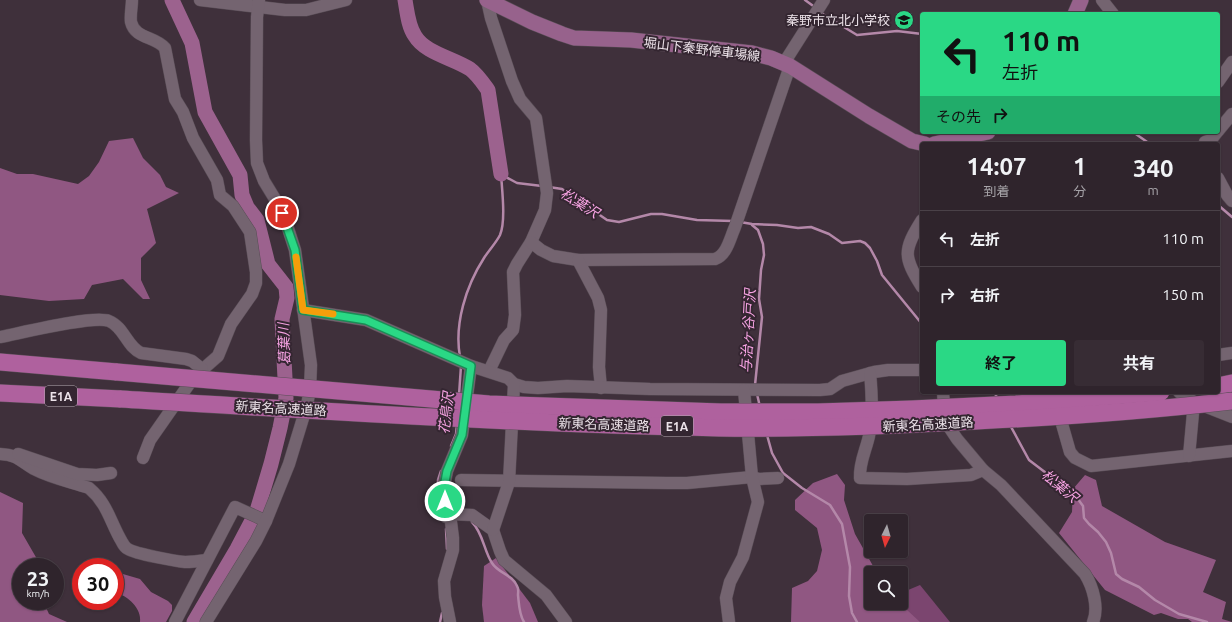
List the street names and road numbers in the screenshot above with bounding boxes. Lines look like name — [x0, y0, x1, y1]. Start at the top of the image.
street label: 堀山下秦野停車場線 — [643, 35, 761, 63]
road number: E1A — [45, 386, 77, 406]
street label: 新東名高速道路 — [235, 399, 327, 417]
street label: 新東名高速道路 — [558, 415, 650, 433]
street label: 新東名高速道路 — [882, 415, 974, 433]
road number: E1A — [661, 416, 693, 436]

